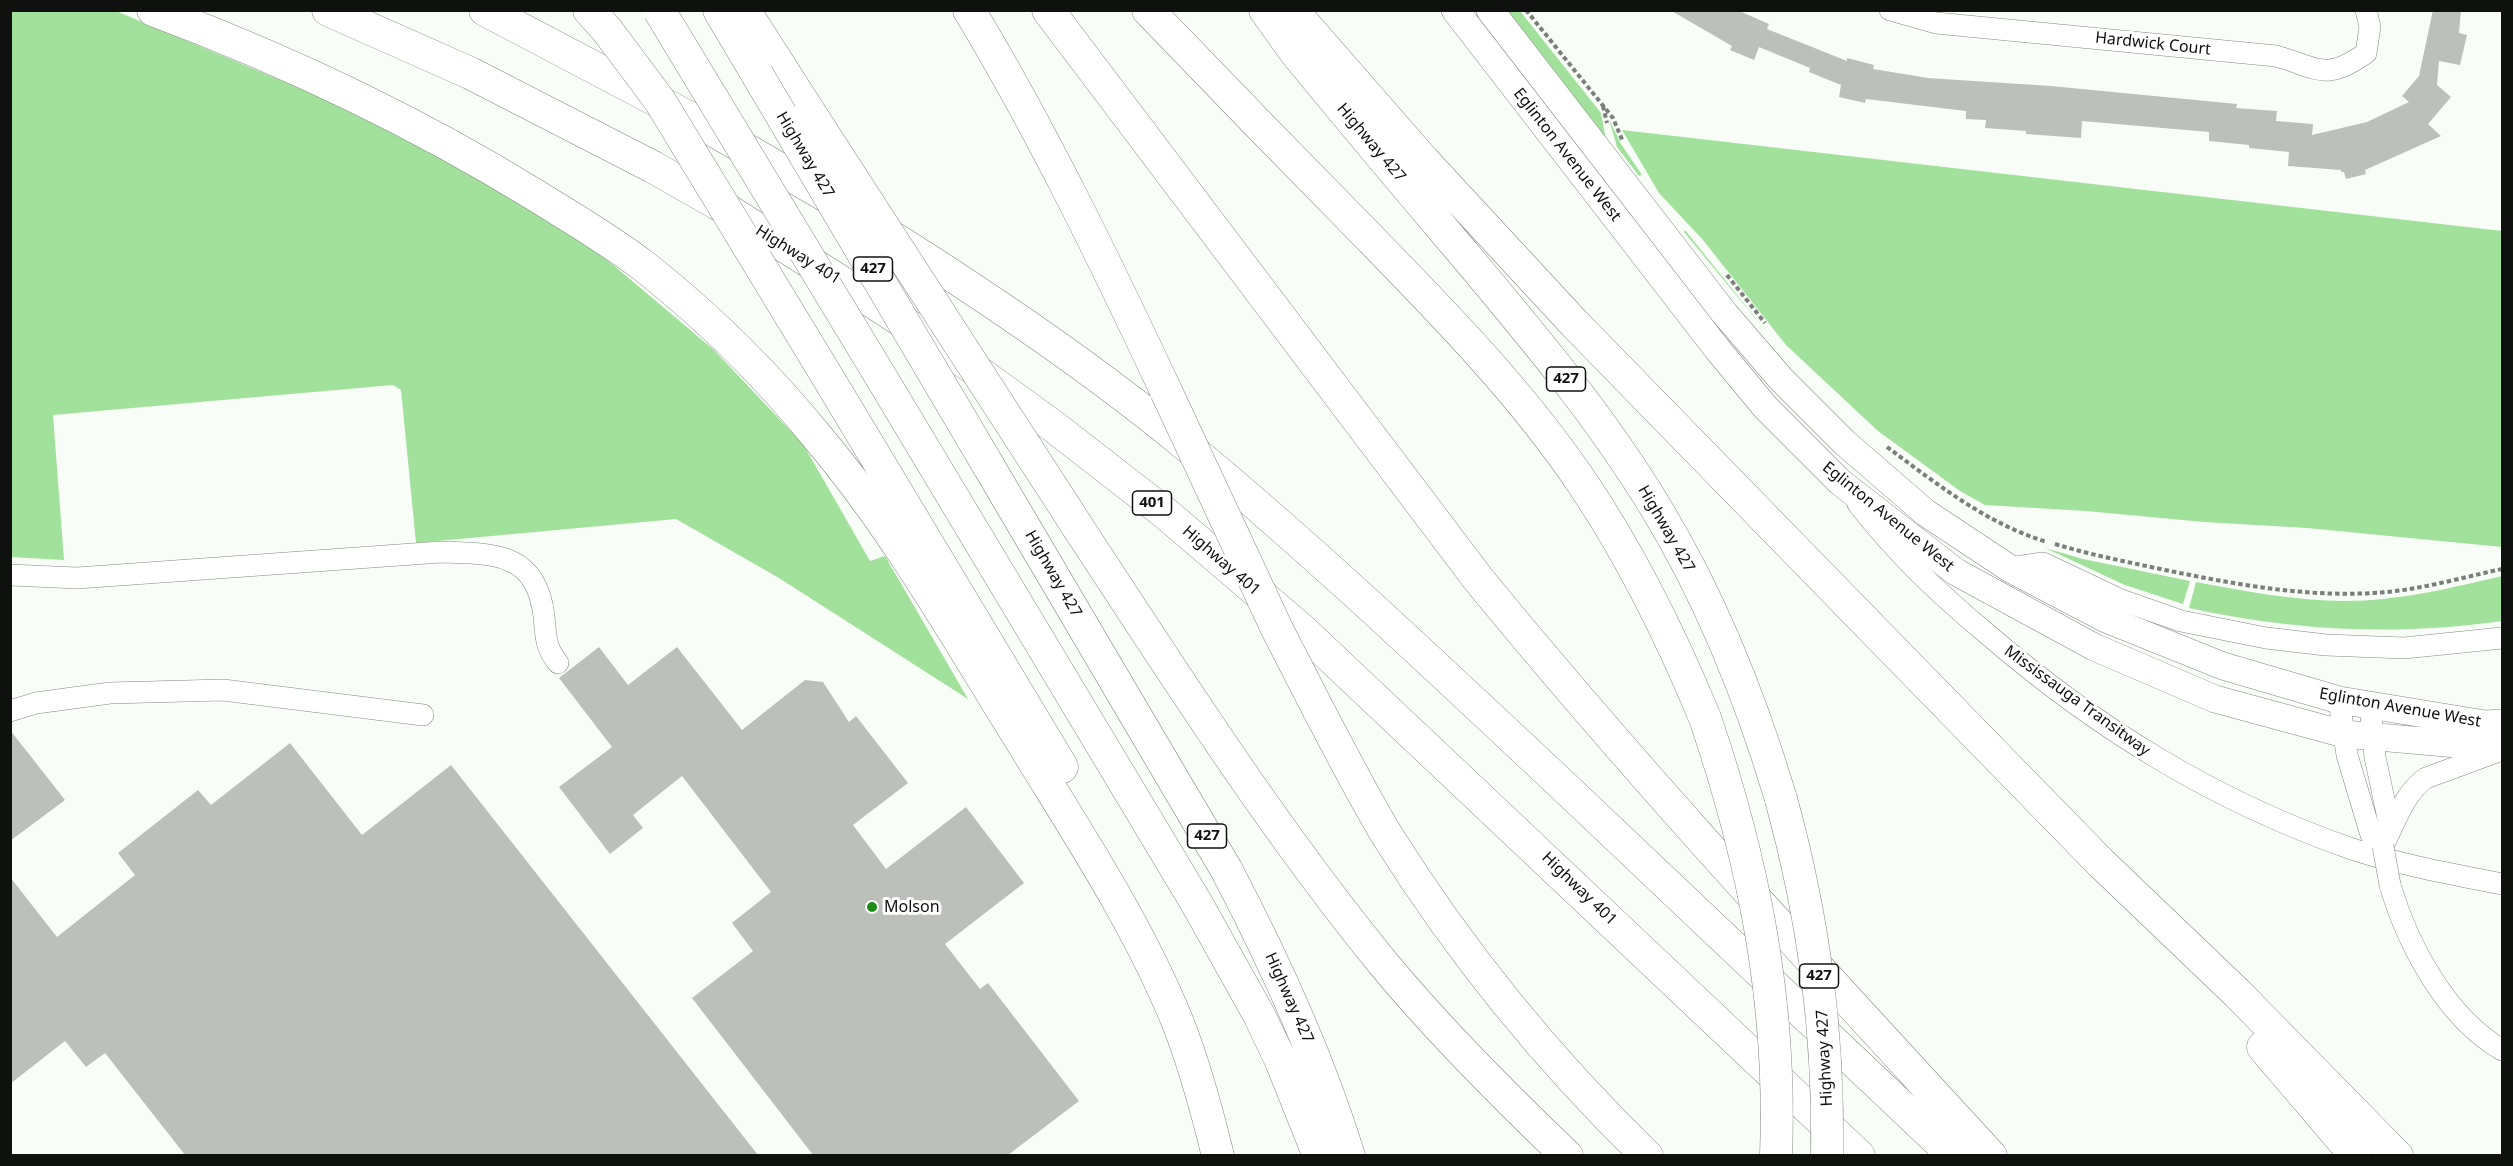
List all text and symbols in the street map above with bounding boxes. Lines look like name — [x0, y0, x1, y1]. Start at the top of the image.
street label: Hardwick Court — [2094, 28, 2212, 60]
street label: Eglinton Avenue West — [1509, 85, 1625, 225]
street label: Highway 427 — [1332, 100, 1410, 186]
street label: Highway 427 — [772, 108, 838, 202]
street label: Highway 401 — [752, 221, 844, 289]
road number: 427 — [854, 257, 892, 281]
road number: 427 — [1546, 367, 1586, 391]
street label: Eglinton Avenue West — [1818, 458, 1958, 576]
street label: Highway 427 — [1633, 482, 1699, 576]
road number: 401 — [1132, 491, 1172, 515]
street label: Highway 401 — [1178, 522, 1264, 600]
street label: Highway 427 — [1020, 527, 1086, 621]
street label: Mississauga Transitway — [2000, 642, 2154, 760]
street label: Eglinton Avenue West — [2318, 684, 2482, 732]
road number: 427 — [1188, 824, 1226, 848]
street label: Highway 401 — [1537, 848, 1621, 930]
place label: Molson — [884, 897, 940, 917]
marker: Molson — [865, 900, 879, 914]
street label: Highway 427 — [1260, 950, 1318, 1046]
road number: 427 — [1800, 964, 1838, 988]
street label: Highway 427 — [1813, 1009, 1837, 1107]

